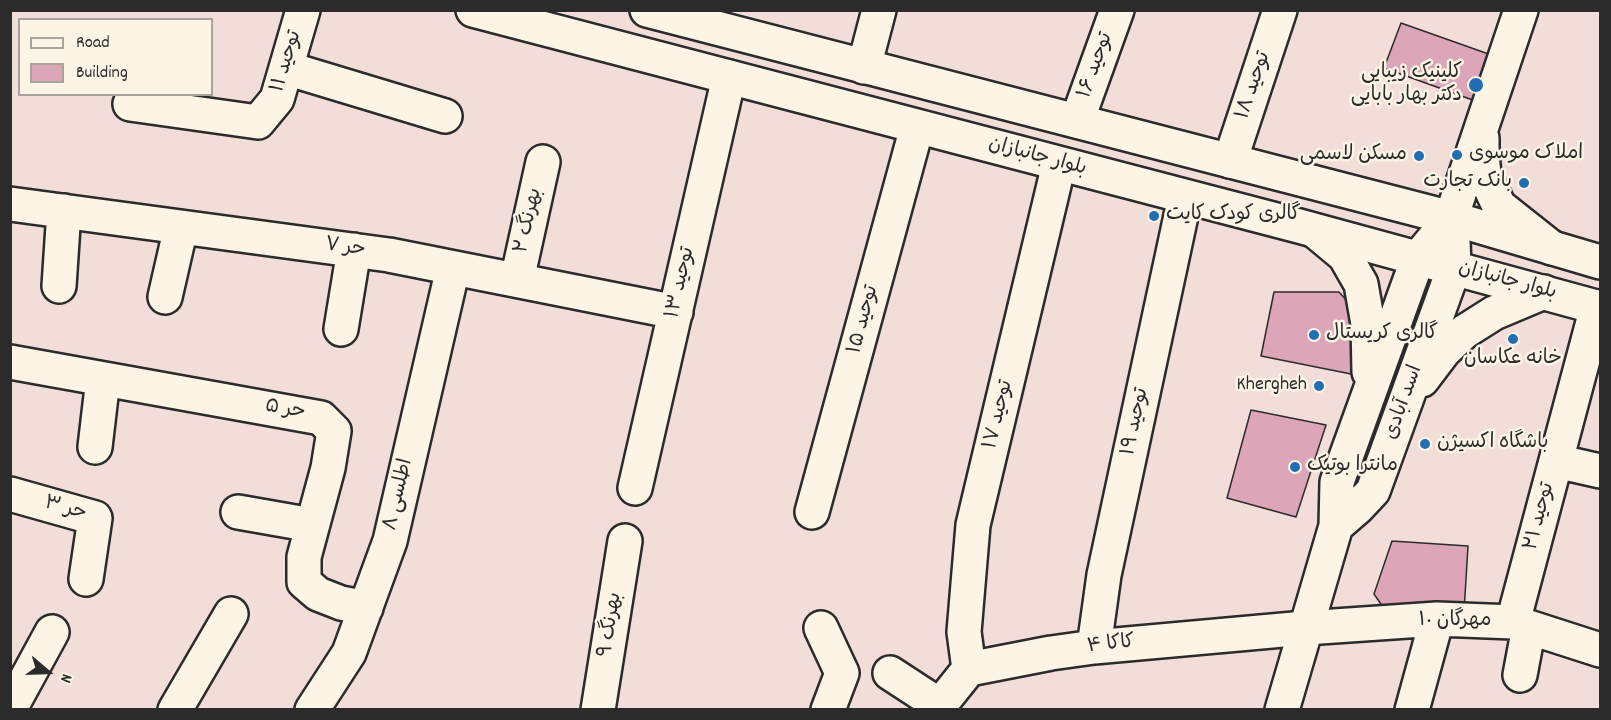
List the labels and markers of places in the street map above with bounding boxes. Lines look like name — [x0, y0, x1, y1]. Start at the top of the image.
place label: کلینیک زیبایی دکتر بهار بابایی — [1351, 62, 1462, 109]
marker: کلینیک زیبایی دکتر بهار بابایی — [1467, 76, 1485, 94]
place label: املاک موسوی — [1469, 143, 1583, 167]
place label: مسکن لاسمی — [1300, 144, 1407, 168]
marker: املاک موسوی — [1450, 148, 1464, 162]
marker: مسکن لاسمی — [1412, 149, 1426, 163]
place label: بانک تجارت — [1423, 171, 1512, 195]
marker: بانک تجارت — [1517, 176, 1531, 190]
place label: گالری کودک کایت — [1166, 204, 1300, 228]
marker: گالری کودک کایت — [1147, 209, 1161, 223]
place label: گالری کریستال — [1326, 323, 1438, 347]
marker: گالری کریستال — [1307, 328, 1321, 342]
marker: خانه عکاسان — [1506, 332, 1520, 346]
place label: خانه عکاسان — [1464, 348, 1562, 372]
place label: Khergheh — [1237, 374, 1307, 398]
marker: Khergheh — [1312, 379, 1326, 393]
place label: باشگاه اکسیژن — [1437, 432, 1549, 456]
marker: باشگاه اکسیژن — [1418, 437, 1432, 451]
place label: مانترا بوتیک — [1307, 455, 1398, 479]
marker: مانترا بوتیک — [1288, 460, 1302, 474]

